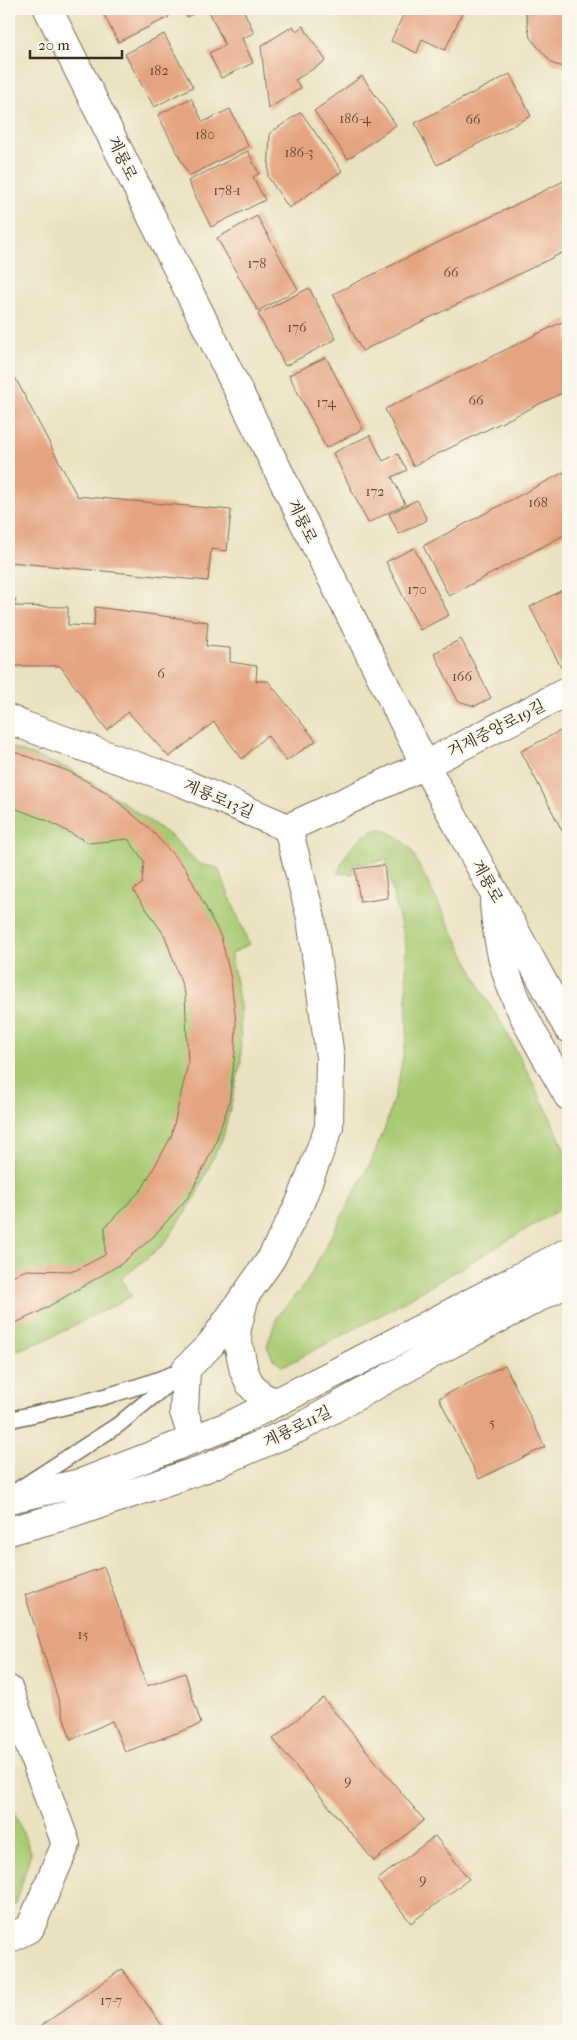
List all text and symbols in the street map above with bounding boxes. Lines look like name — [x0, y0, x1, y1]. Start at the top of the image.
scale bar — [30, 28, 122, 60]
text: 20 m — [38, 36, 70, 54]
house number: 182 — [149, 62, 169, 79]
house number: 186-4 — [339, 110, 371, 127]
house number: 66 — [465, 111, 481, 128]
house number: 180 — [195, 126, 215, 143]
street label: 계룡로 — [104, 133, 141, 184]
house number: 186-3 — [285, 144, 313, 161]
house number: 178-1 — [213, 182, 241, 199]
house number: 178 — [248, 255, 266, 272]
house number: 66 — [443, 264, 459, 281]
house number: 176 — [287, 319, 307, 336]
house number: 66 — [468, 392, 484, 409]
house number: 174 — [316, 394, 337, 411]
house number: 172 — [366, 483, 384, 500]
house number: 168 — [528, 494, 548, 511]
street label: 계룡로 — [284, 496, 321, 547]
house number: 170 — [407, 581, 427, 598]
house number: 6 — [157, 665, 165, 682]
house number: 166 — [452, 668, 472, 685]
street label: 거제중앙로19길 — [444, 696, 548, 761]
street label: 계룡로13길 — [181, 775, 257, 822]
street label: 계룡로 — [468, 856, 507, 907]
street label: 계룡로11길 — [260, 1402, 334, 1451]
house number: 5 — [489, 1414, 495, 1431]
house number: 15 — [78, 1626, 89, 1643]
house number: 9 — [344, 1772, 352, 1789]
house number: 9 — [419, 1871, 427, 1888]
house number: 17-7 — [100, 1992, 122, 2009]

